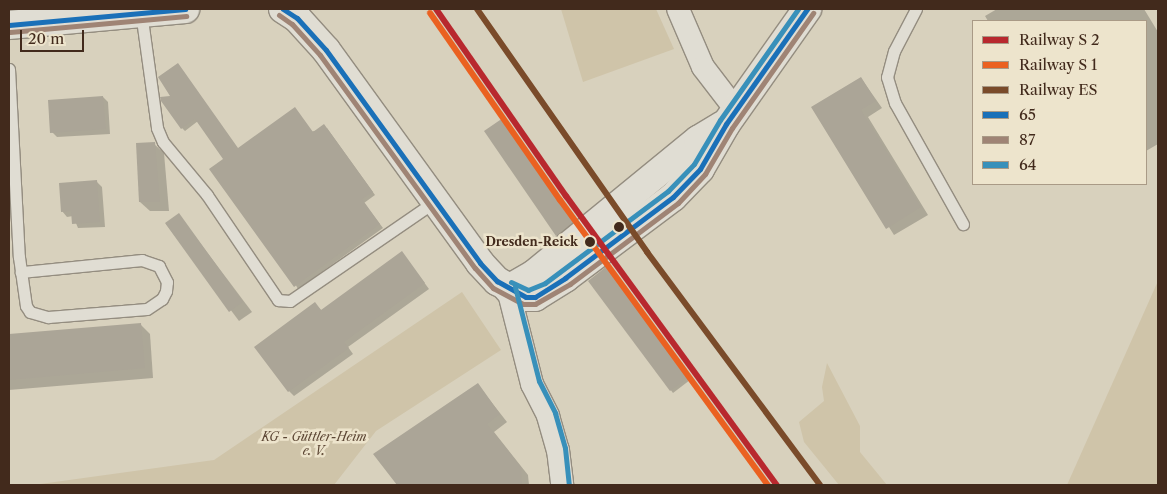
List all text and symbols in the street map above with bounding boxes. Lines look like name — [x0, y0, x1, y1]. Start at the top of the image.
scale bar — [22, 20, 86, 52]
legend — [972, 20, 1147, 185]
text: 20 m — [28, 29, 64, 48]
text: Railway S 2 — [1019, 30, 1100, 49]
text: Railway S 1 — [1019, 55, 1097, 74]
text: Railway ES — [1019, 80, 1097, 99]
text: 65 — [1019, 105, 1036, 124]
text: 87 — [1019, 130, 1035, 149]
text: 64 — [1019, 155, 1036, 174]
unlabelled marker — [614, 222, 624, 232]
marker: Dresden-Reick — [582, 234, 598, 250]
place label: Dresden-Reick — [485, 235, 578, 249]
park label: KG - Güttler-Heim e. V. — [262, 430, 366, 458]

